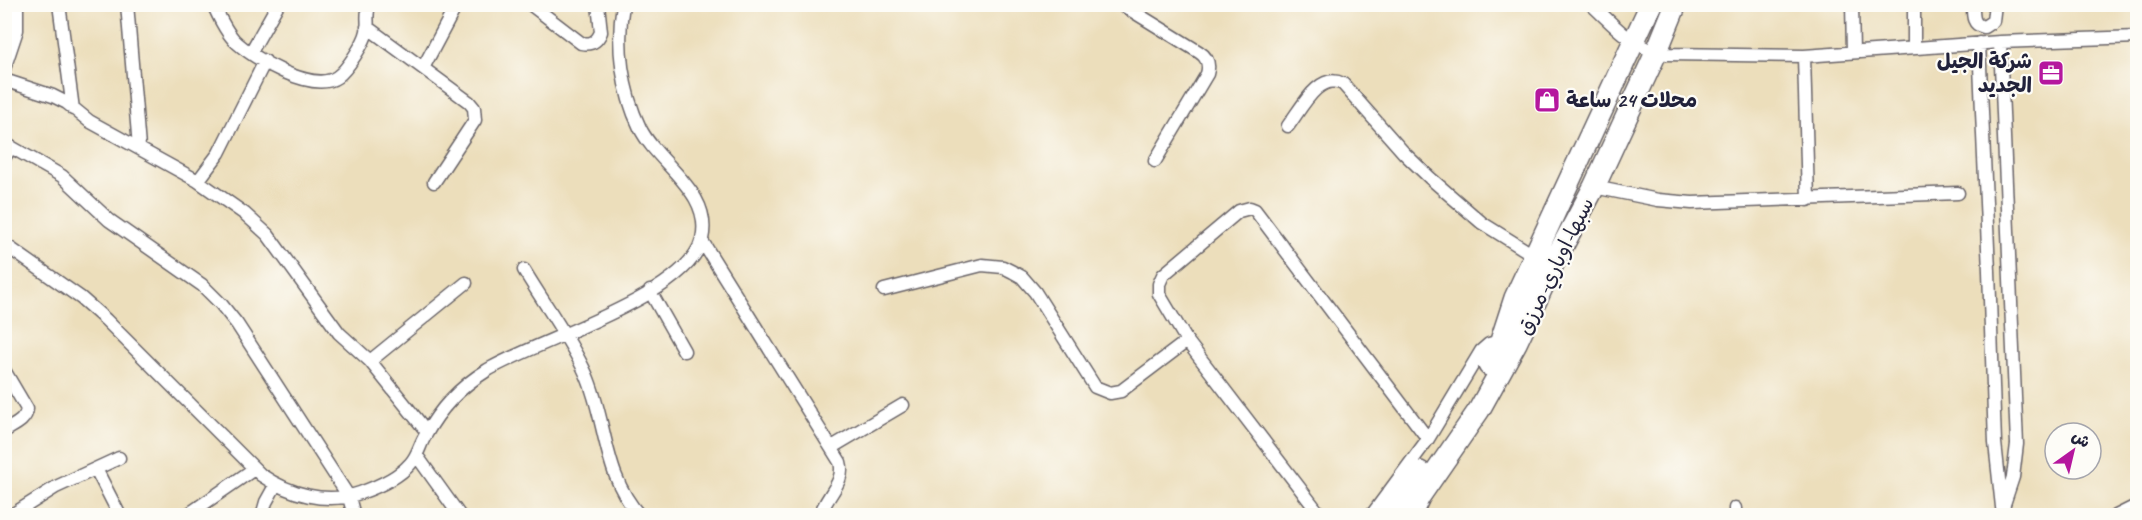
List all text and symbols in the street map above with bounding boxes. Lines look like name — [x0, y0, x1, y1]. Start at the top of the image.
place label: شركة الجيل الجديد — [1937, 48, 2032, 98]
office icon: شركة الجيل الجديد — [2036, 58, 2066, 88]
shop icon: محلات 24 ساعة — [1532, 85, 1562, 115]
place label: محلات 24 ساعة — [1566, 87, 1697, 113]
street label: سبها-اوباري-مرزق — [1511, 193, 1601, 340]
north arrow — [2043, 421, 2103, 481]
text: ش — [2068, 426, 2094, 453]

